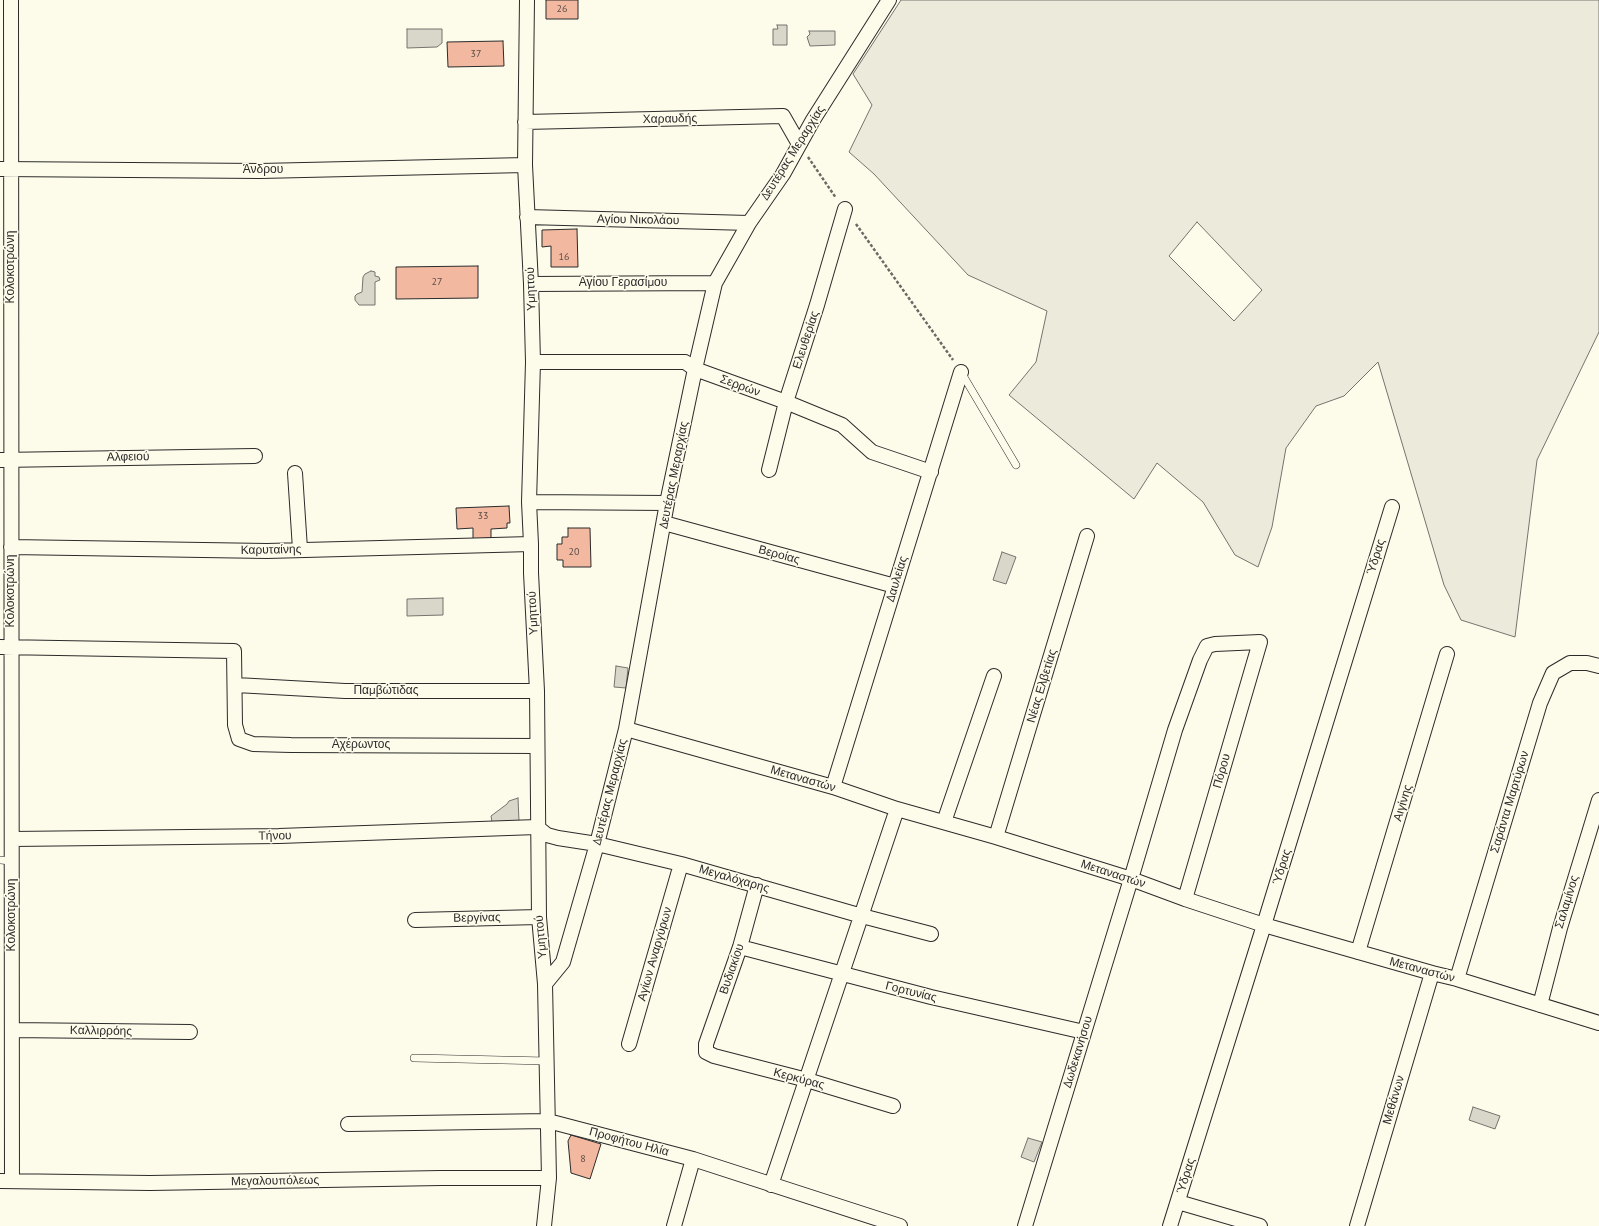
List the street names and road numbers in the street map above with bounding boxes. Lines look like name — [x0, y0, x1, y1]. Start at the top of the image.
street label: Δευτέρας Μεραρχίας — [758, 103, 828, 203]
street label: Χαραυδής — [643, 111, 697, 127]
street label: Άνδρου — [243, 163, 283, 177]
street label: Αγίου Νικολάου — [597, 212, 679, 228]
street label: Κολοκοτρώνη — [4, 231, 18, 303]
street label: Υμηττού — [523, 267, 539, 311]
street label: Αγίου Γερασίμου — [579, 276, 667, 290]
street label: Ελευθερίας — [790, 309, 822, 371]
street label: Σερρών — [718, 372, 762, 400]
street label: Δευτέρας Μεραρχίας — [657, 420, 691, 530]
street label: Αλφειού — [106, 449, 150, 465]
street label: Ύδρας — [1364, 537, 1388, 577]
street label: Καρυταίνης — [240, 542, 302, 558]
street label: Βεροίας — [757, 543, 801, 567]
street label: Δαυλείας — [883, 554, 911, 604]
street label: Κολοκοτρώνη — [4, 555, 18, 627]
street label: Υμηττού — [525, 591, 541, 635]
street label: Νέας Ελβετίας — [1024, 647, 1060, 725]
street label: Παμβώτιδας — [353, 684, 419, 698]
street label: Δευτέρας Μεραρχίας — [590, 737, 630, 847]
street label: Αχέρωντος — [332, 738, 390, 752]
street label: Σαράντα Μαρτύρων — [1488, 749, 1532, 855]
street label: Πόρου — [1210, 752, 1234, 790]
street label: Μεταναστών — [769, 763, 837, 795]
street label: Αιγίνης — [1391, 783, 1415, 823]
street label: Τήνου — [258, 829, 292, 843]
street label: Ύδρας — [1270, 847, 1294, 887]
street label: Μεταναστών — [1079, 857, 1147, 891]
street label: Μεγαλόχαρης — [697, 862, 771, 896]
street label: Σαλαμίνος — [1552, 874, 1582, 930]
street label: Κολοκοτρώνη — [5, 879, 19, 951]
street label: Αγίων Αναργύρων — [635, 905, 675, 1003]
street label: Βεργίνας — [453, 910, 501, 926]
street label: Υμηττού — [532, 915, 550, 959]
street label: Βυδιακίου — [717, 942, 747, 996]
street label: Μεταναστών — [1388, 954, 1456, 986]
street label: Γορτυνίας — [884, 979, 938, 1005]
street label: Δωδεκανήσου — [1060, 1014, 1096, 1090]
street label: Καλλιρρόης — [70, 1023, 132, 1039]
street label: Κερκύρας — [772, 1065, 826, 1093]
street label: Μεθάνων — [1380, 1074, 1408, 1126]
street label: Προφήτου Ηλία — [588, 1124, 670, 1160]
street label: Ύδρας — [1174, 1156, 1198, 1196]
street label: Μεγαλουπόλεως — [231, 1173, 319, 1189]

